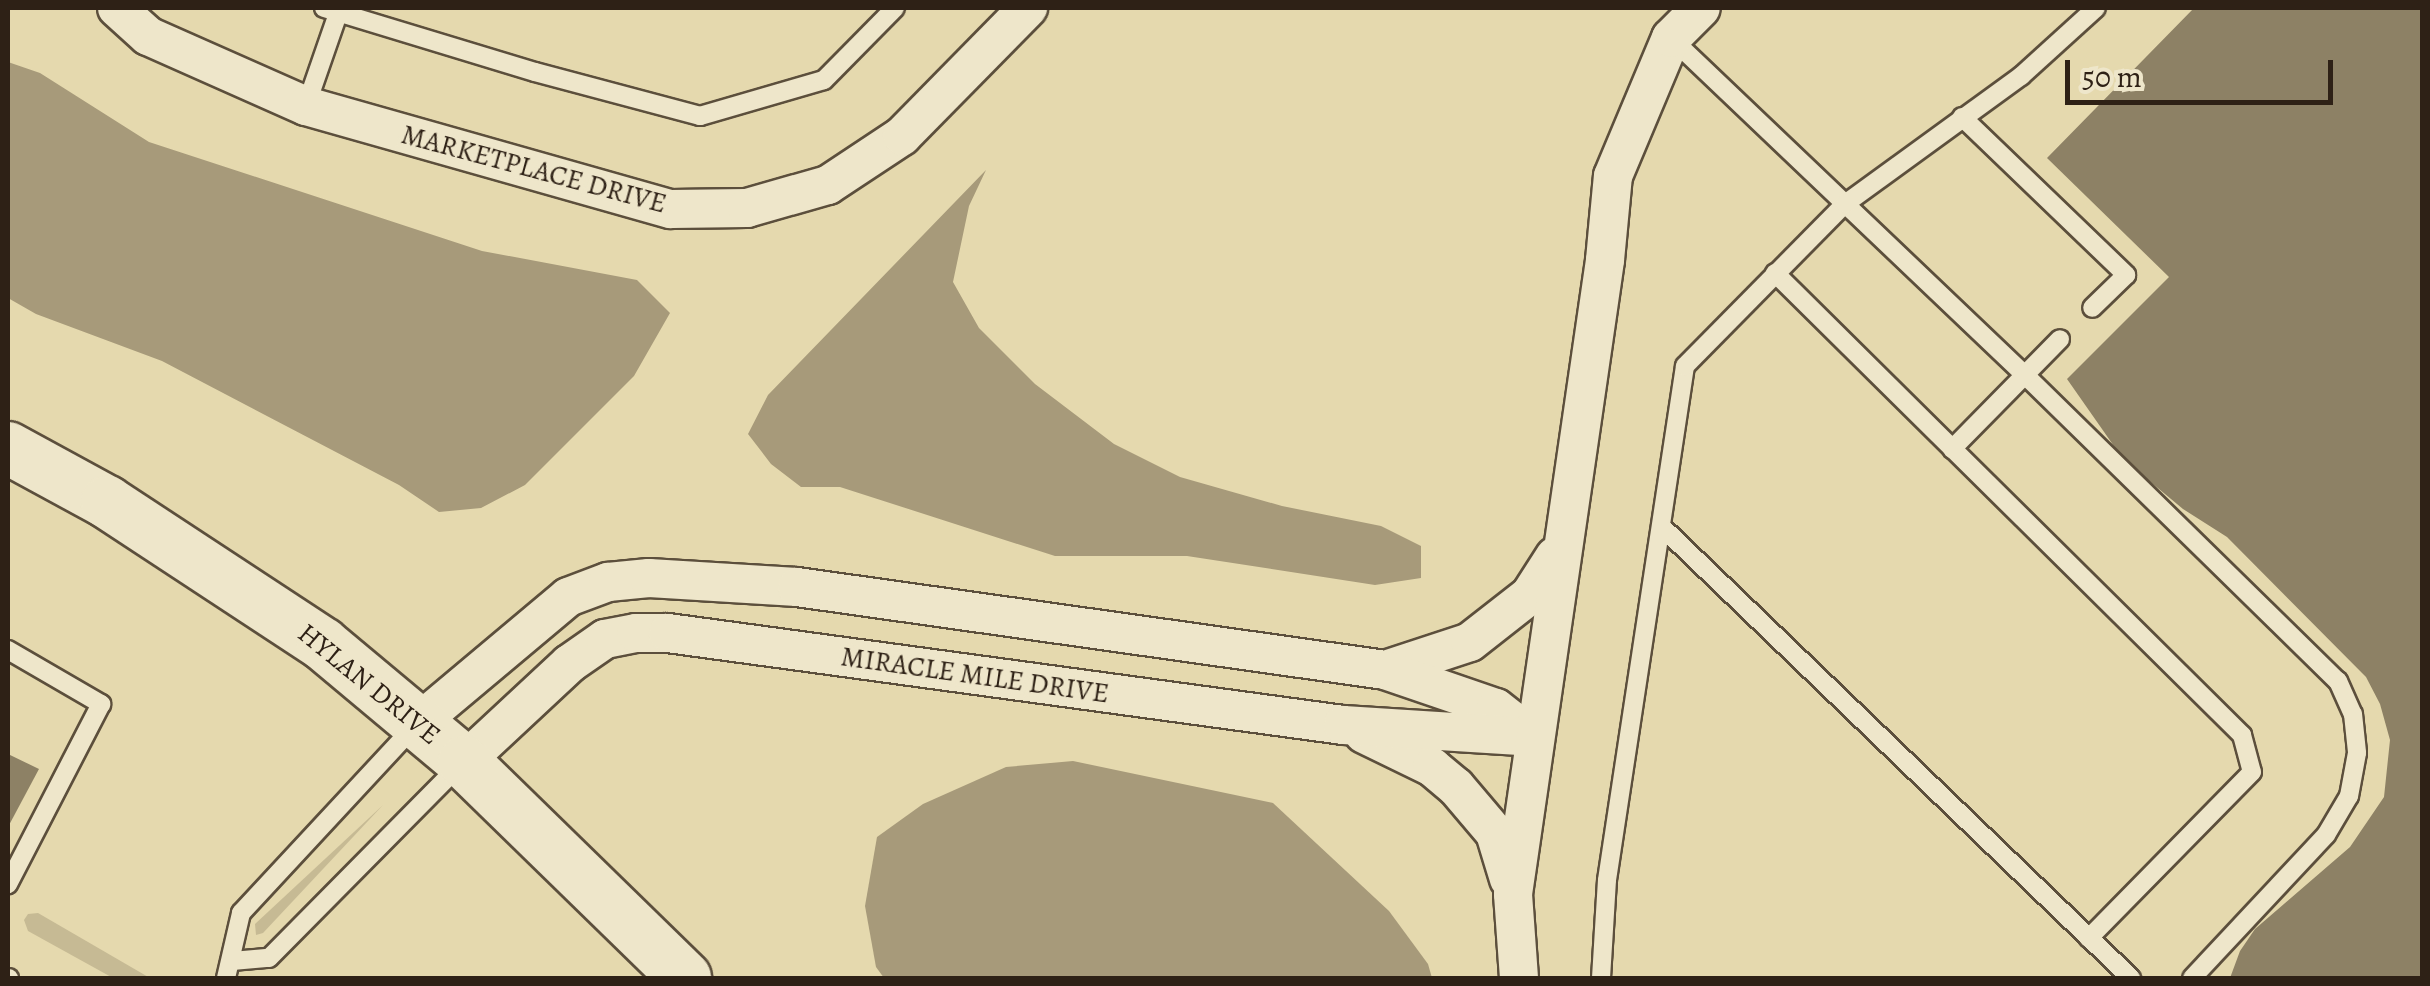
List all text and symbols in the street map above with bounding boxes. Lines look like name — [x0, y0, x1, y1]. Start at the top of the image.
scale bar — [2070, 40, 2338, 102]
text: 50 m — [2082, 57, 2142, 97]
street label: MARKETPLACE DRIVE — [398, 117, 670, 221]
street label: HYLAN DRIVE — [291, 616, 447, 752]
street label: MIRACLE MILE DRIVE — [839, 640, 1111, 710]

